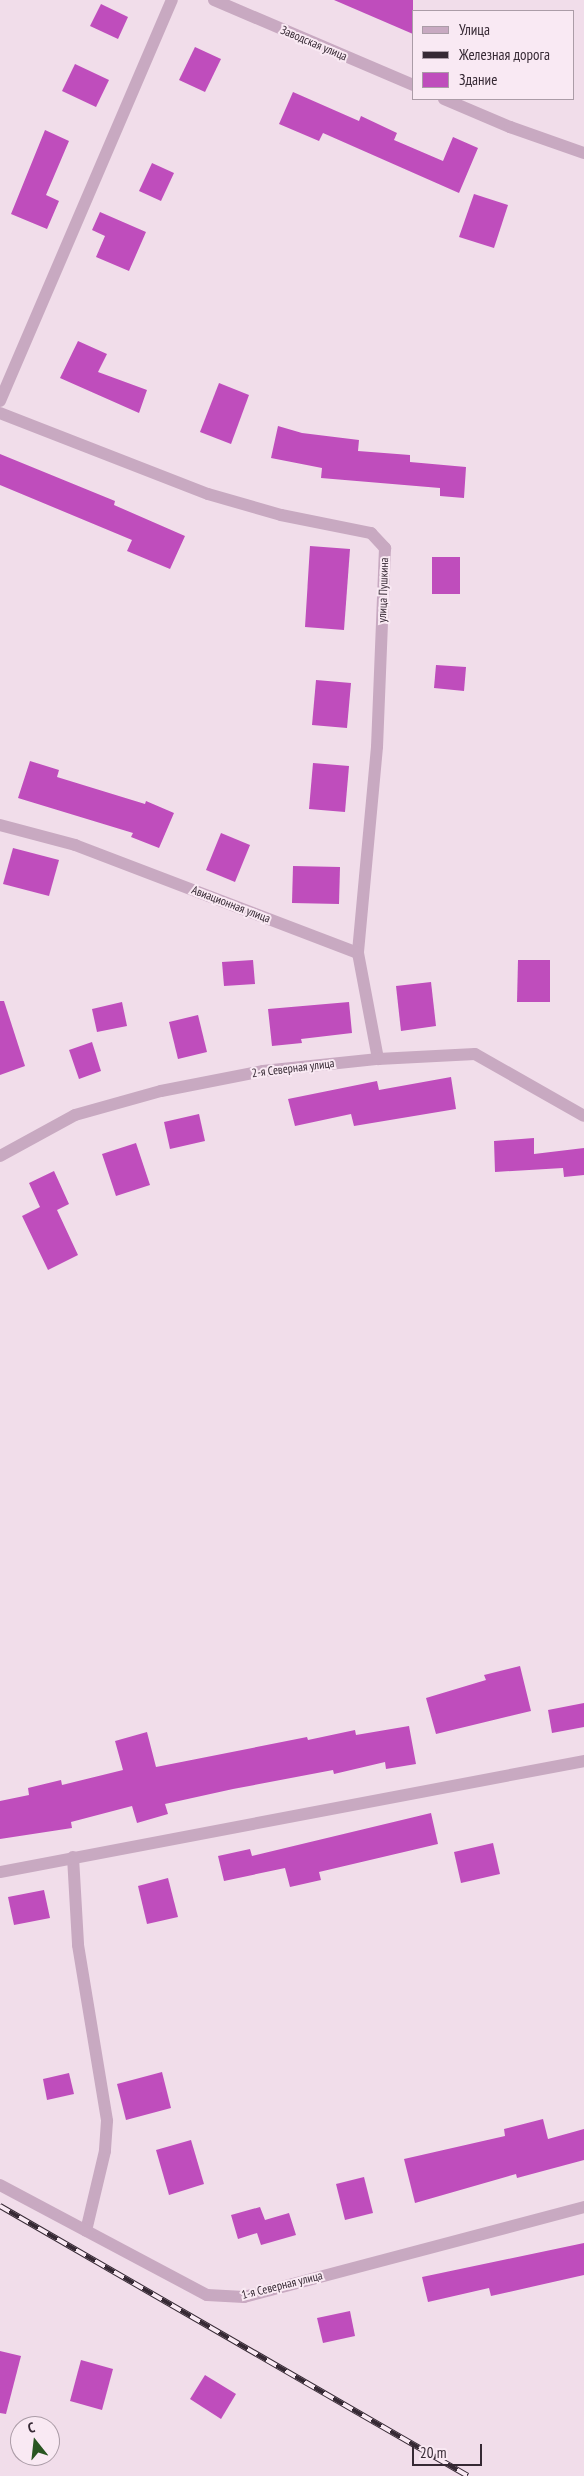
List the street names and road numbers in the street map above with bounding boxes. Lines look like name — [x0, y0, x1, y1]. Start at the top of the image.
street label: Заводская улица — [279, 23, 349, 63]
street label: улица Пушкина — [375, 557, 391, 623]
street label: Авиационная улица — [190, 882, 272, 926]
street label: 2-я Северная улица — [251, 1056, 335, 1080]
street label: 1-я Северная улица — [240, 2268, 324, 2302]

